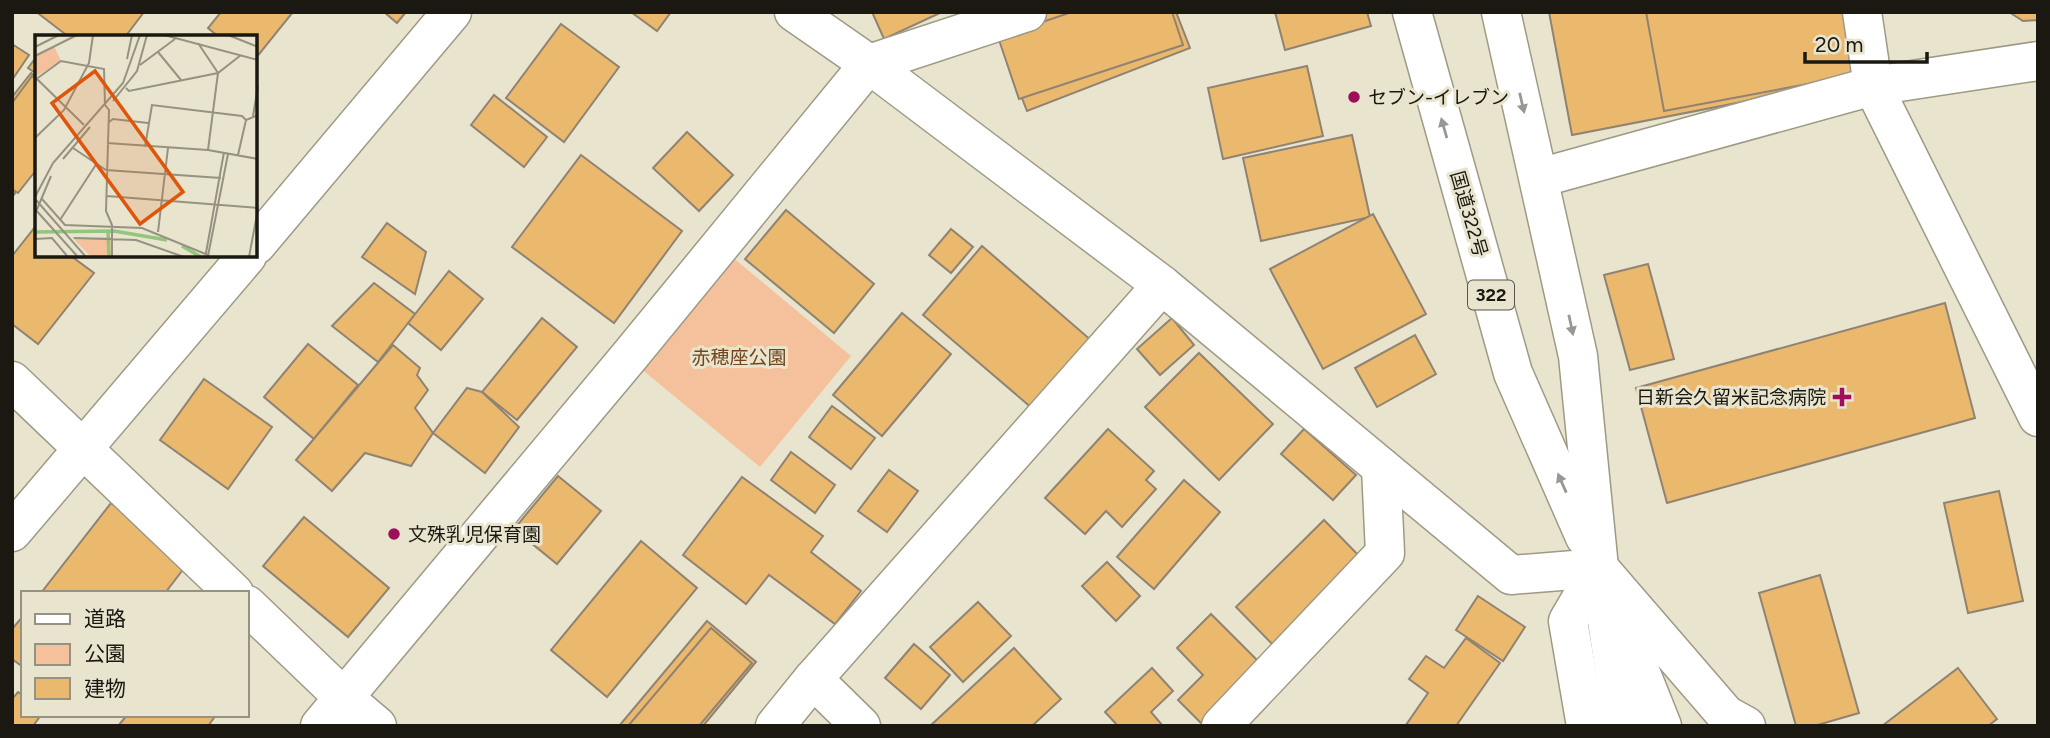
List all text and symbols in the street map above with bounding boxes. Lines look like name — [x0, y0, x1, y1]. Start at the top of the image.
scale bar — [1805, 21, 1927, 65]
text: 20 m — [1815, 32, 1863, 57]
inset map — [35, 35, 257, 257]
place label: セブン-イレブン — [1368, 86, 1509, 109]
marker: セブン-イレブン — [1346, 89, 1362, 105]
one-way arrow — [1517, 92, 1528, 114]
one-way arrow — [1439, 117, 1449, 138]
street label: 国道322号 — [1446, 168, 1492, 260]
road number: 322 — [1468, 281, 1514, 310]
one-way arrow — [1566, 314, 1577, 336]
park label: 赤穂座公園 — [691, 346, 787, 369]
place label: 日新会久留米記念病院 — [1636, 386, 1826, 409]
marker: 日新会久留米記念病院 — [1832, 387, 1852, 407]
one-way arrow — [1556, 472, 1567, 493]
place label: 文殊乳児保育園 — [408, 523, 541, 546]
marker: 文殊乳児保育園 — [386, 526, 402, 542]
legend — [21, 591, 248, 717]
text: 道路 — [84, 606, 126, 631]
text: 公園 — [84, 641, 126, 666]
text: 建物 — [84, 676, 126, 701]

